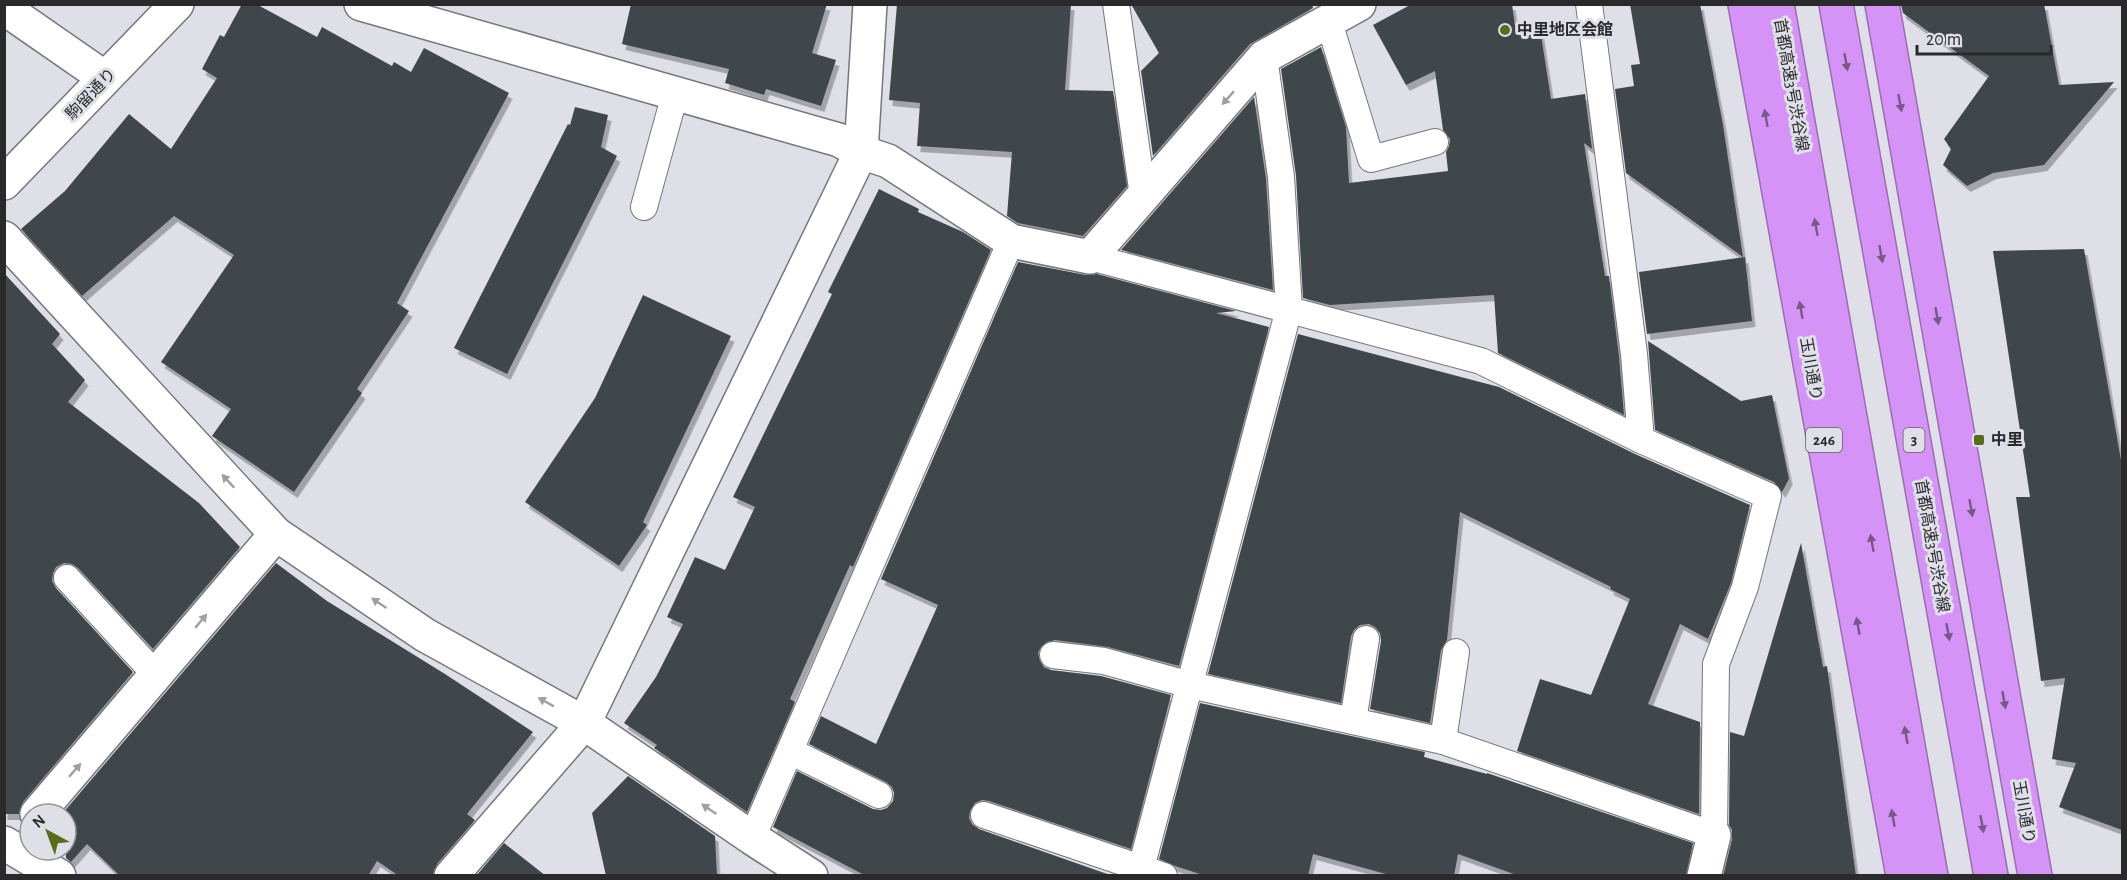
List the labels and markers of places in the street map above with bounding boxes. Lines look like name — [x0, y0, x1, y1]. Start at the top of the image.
place label: 中里地区会館 — [1517, 21, 1613, 38]
marker: 中里地区会館 — [1498, 23, 1512, 37]
place label: 中里 — [1991, 431, 2023, 448]
marker: 中里 — [1972, 433, 1986, 447]

